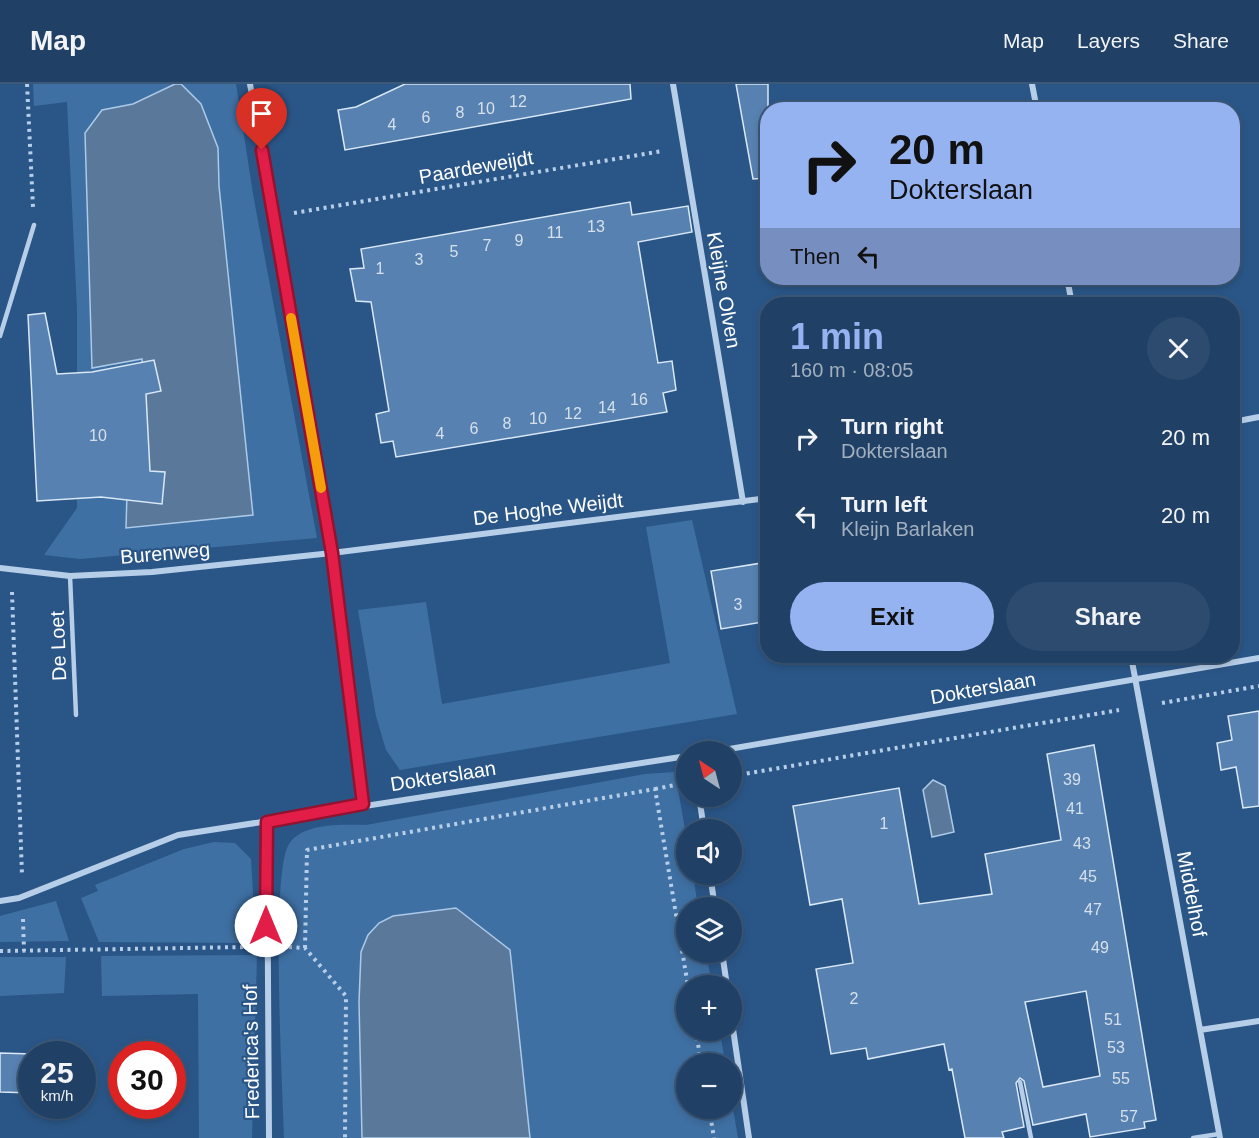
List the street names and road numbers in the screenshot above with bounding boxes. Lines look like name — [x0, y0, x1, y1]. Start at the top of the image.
street label: Paardeweijdt — [417, 146, 535, 188]
street label: Kleijne Olven — [703, 230, 745, 350]
street label: De Hoghe Weijdt — [472, 489, 625, 529]
street label: Burenweg — [119, 538, 211, 568]
street label: De Loet — [46, 610, 70, 681]
street label: Dokterslaan — [929, 668, 1037, 708]
street label: Dokterslaan — [389, 757, 497, 795]
street label: Middelhof — [1173, 849, 1211, 939]
street label: Frederica's Hof — [239, 984, 263, 1120]

